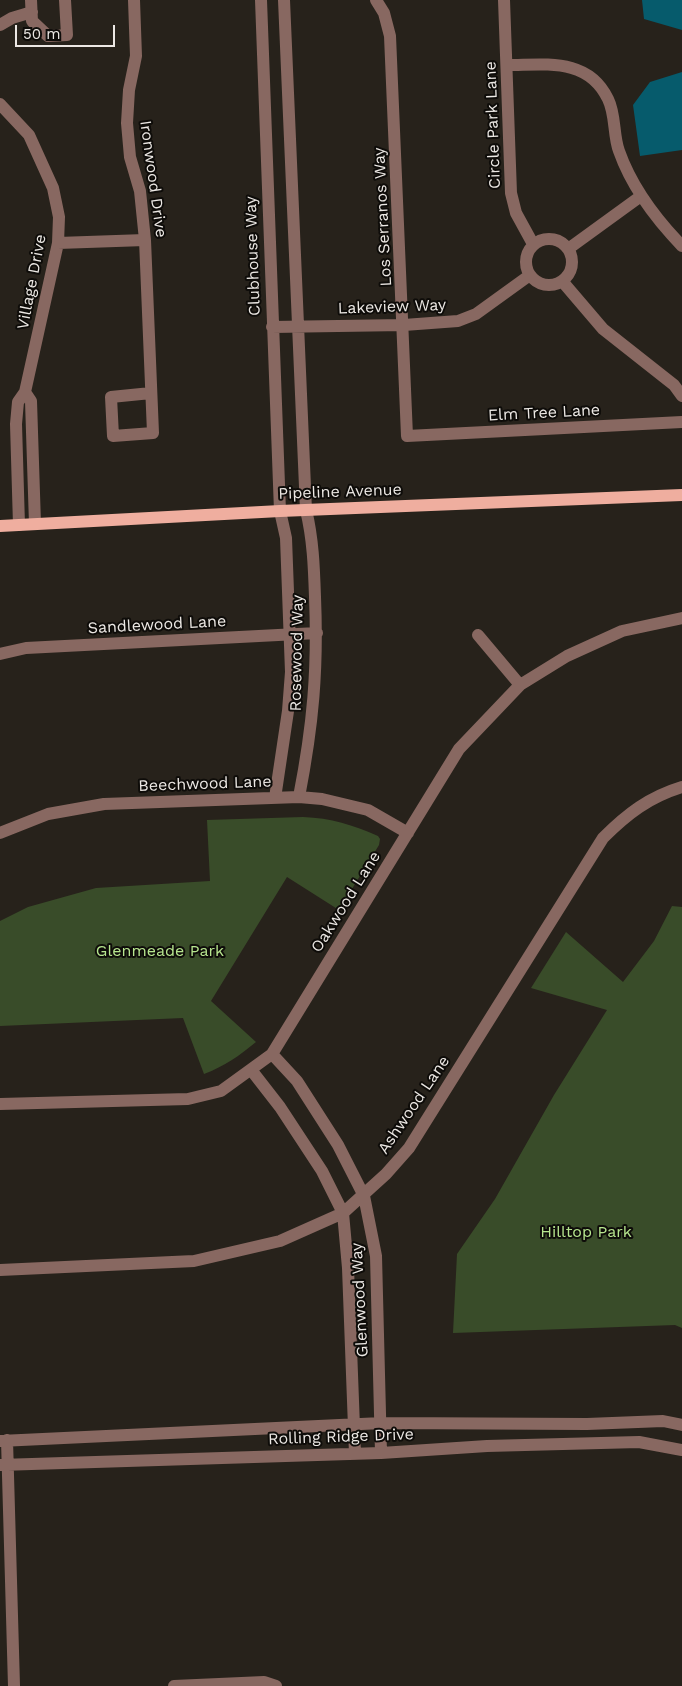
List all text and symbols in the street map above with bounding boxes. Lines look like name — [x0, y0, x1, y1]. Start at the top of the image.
scale bar — [18, 15, 118, 47]
text: 50 m — [23, 25, 60, 43]
street label: Circle Park Lane — [481, 61, 505, 189]
street label: Ironwood Drive — [135, 119, 171, 239]
street label: Los Serranos Way — [370, 147, 396, 287]
street label: Clubhouse Way — [241, 196, 265, 316]
street label: Village Drive — [13, 233, 51, 331]
street label: Lakeview Way — [337, 296, 447, 318]
street label: Elm Tree Lane — [487, 400, 601, 426]
street label: Pipeline Avenue — [278, 480, 402, 504]
street label: Rosewood Way — [286, 594, 308, 712]
street label: Sandlewood Lane — [87, 612, 227, 638]
street label: Beechwood Lane — [138, 772, 272, 796]
street label: Oakwood Lane — [307, 848, 385, 956]
park label: Glenmeade Park — [96, 941, 224, 961]
street label: Ashwood Lane — [374, 1052, 454, 1158]
park label: Hilltop Park — [540, 1222, 632, 1242]
street label: Glenwood Way — [347, 1242, 373, 1358]
street label: Rolling Ridge Drive — [268, 1425, 414, 1449]

